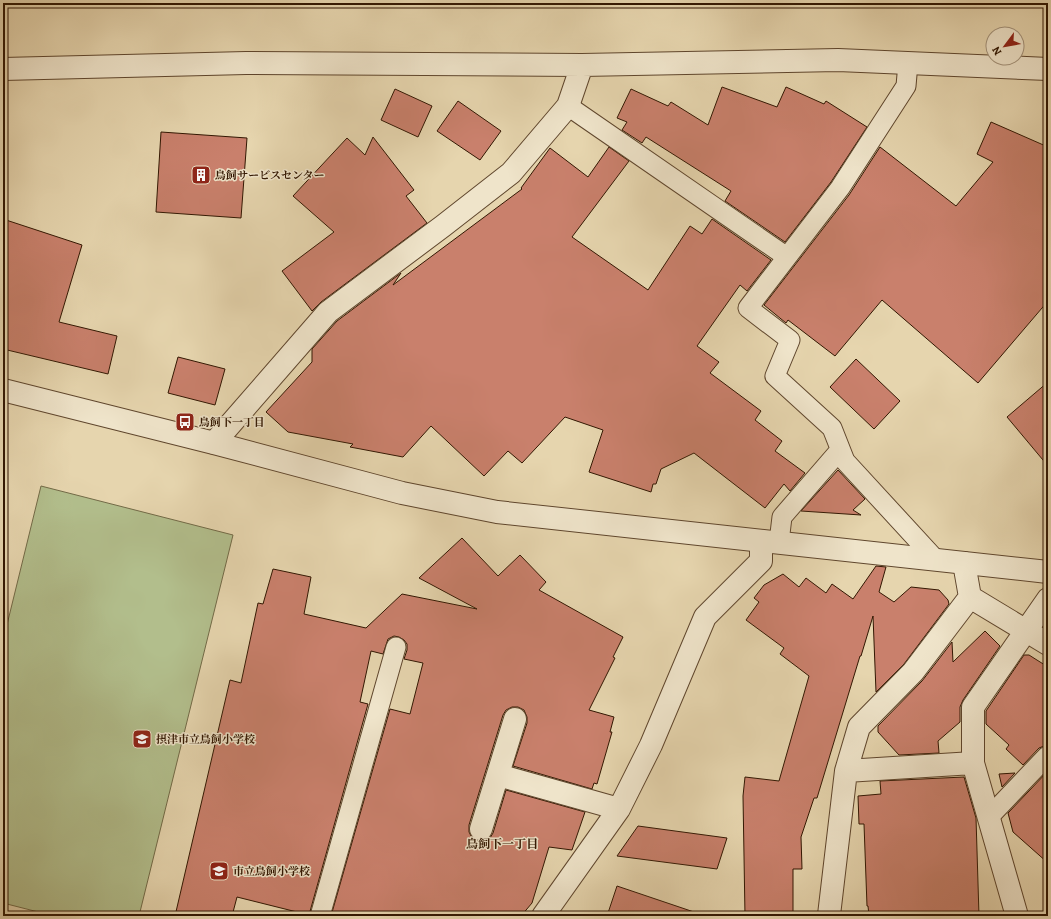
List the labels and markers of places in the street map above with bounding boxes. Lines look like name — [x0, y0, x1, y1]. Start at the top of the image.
building icon: 鳥飼サービスセンター — [190, 164, 212, 186]
place label: 鳥飼サービスセンター — [215, 168, 325, 183]
bus stop icon: 鳥飼下一丁目 — [174, 411, 196, 433]
place label: 鳥飼下一丁目 — [199, 415, 265, 430]
school or university icon: 摂津市立鳥飼小学校 — [131, 728, 153, 750]
place label: 摂津市立鳥飼小学校 — [156, 732, 255, 747]
school or university icon: 市立鳥飼小学校 — [208, 860, 230, 882]
place label: 市立鳥飼小学校 — [233, 864, 310, 879]

